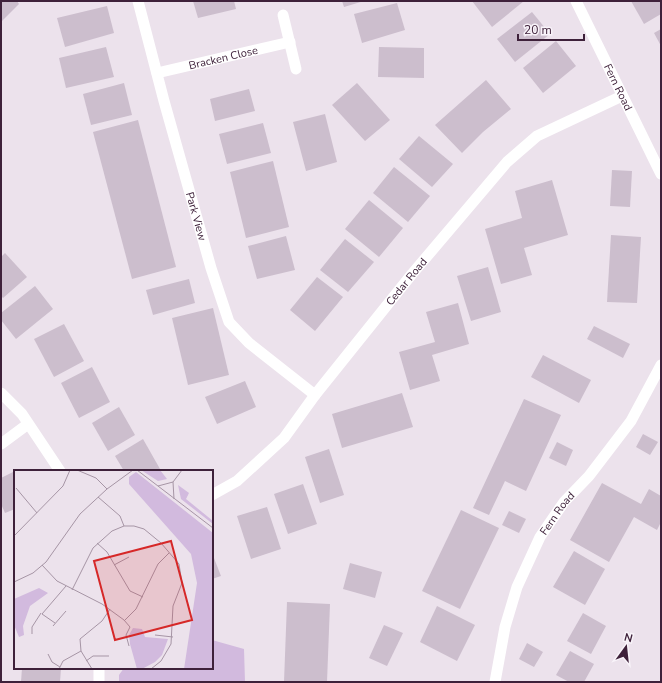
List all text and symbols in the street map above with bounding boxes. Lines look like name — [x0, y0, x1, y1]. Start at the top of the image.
scale bar — [518, 16, 584, 42]
text: 20 m — [524, 22, 552, 38]
street label: Bracken Close — [187, 42, 259, 73]
street label: Fern Road — [601, 61, 636, 113]
street label: Park View — [182, 190, 210, 242]
street label: Cedar Road — [382, 254, 430, 309]
inset map — [14, 470, 213, 669]
street label: Fern Road — [536, 488, 578, 538]
north arrow — [606, 627, 646, 667]
text: N — [623, 630, 634, 646]

